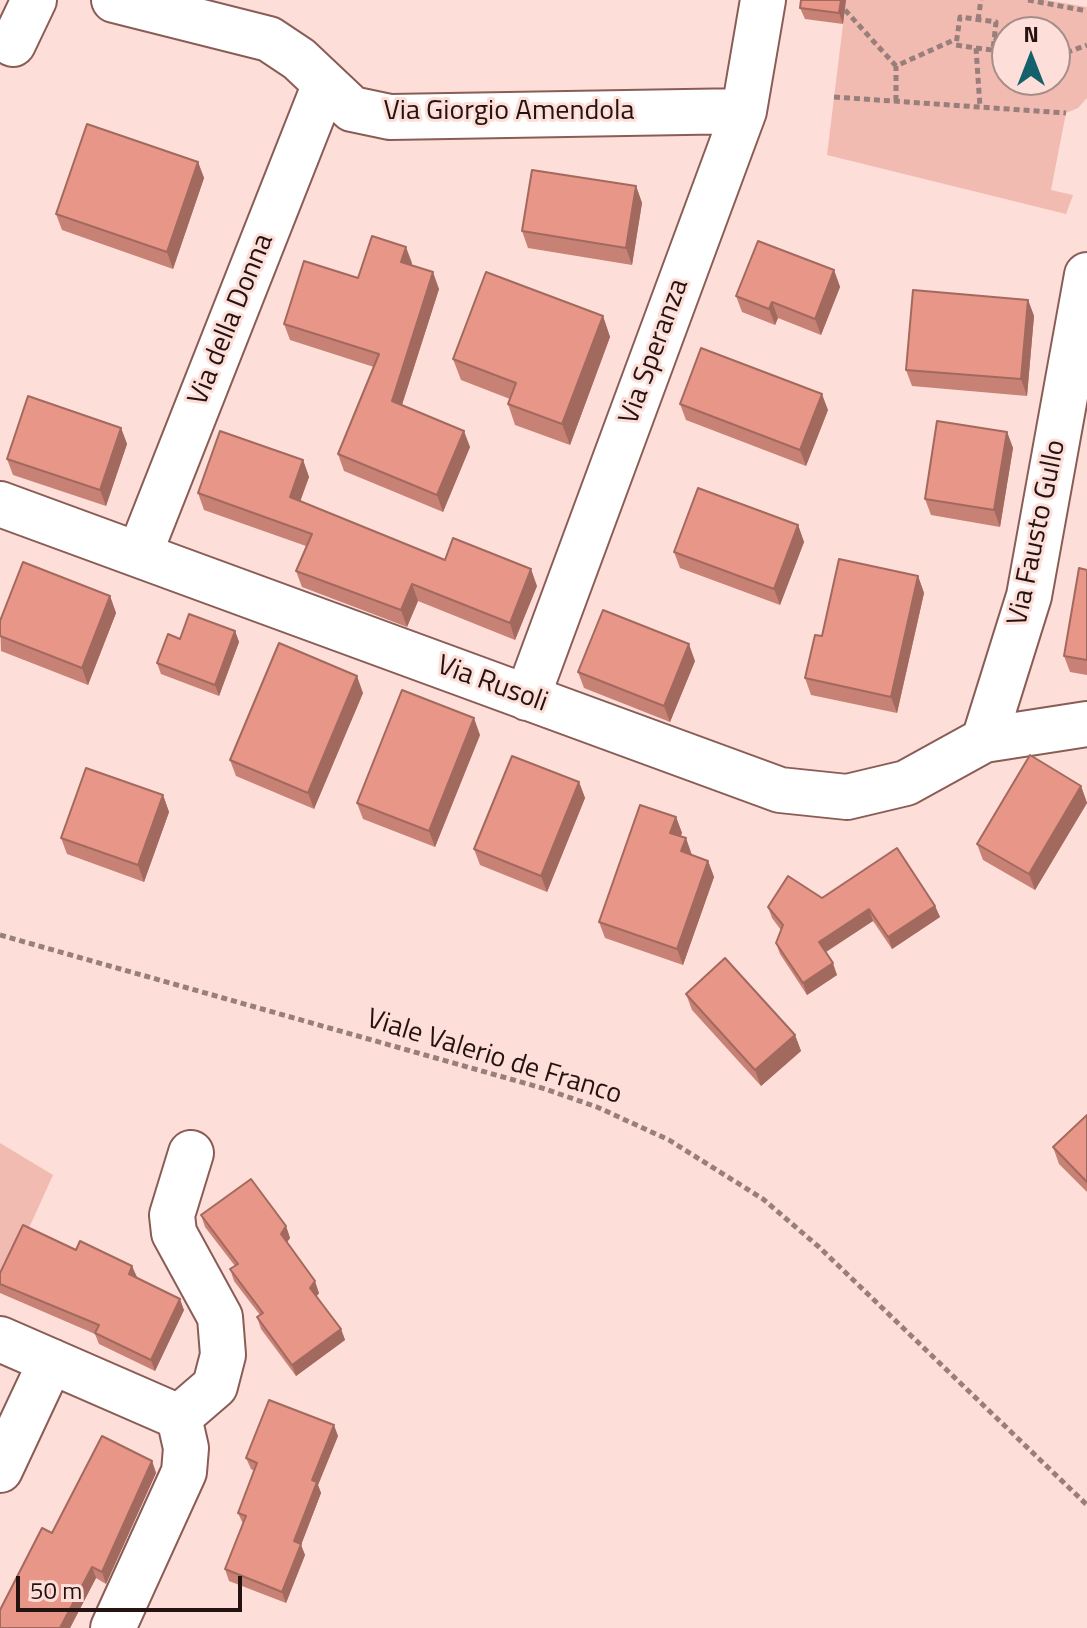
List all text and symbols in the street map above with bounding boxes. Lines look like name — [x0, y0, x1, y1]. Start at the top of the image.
north arrow — [991, 16, 1071, 96]
text: N — [1023, 17, 1039, 51]
street label: Via Giorgio Amendola — [383, 95, 635, 129]
street label: Via della Donna — [182, 230, 282, 410]
street label: Via Speranza — [613, 275, 697, 429]
street label: Via Fausto Gullo — [1002, 437, 1074, 629]
street label: Via Rusoli — [432, 650, 552, 720]
street label: Viale Valerio de Franco — [362, 1003, 626, 1113]
scale bar — [20, 1560, 246, 1610]
text: 50 m — [30, 1572, 82, 1608]

